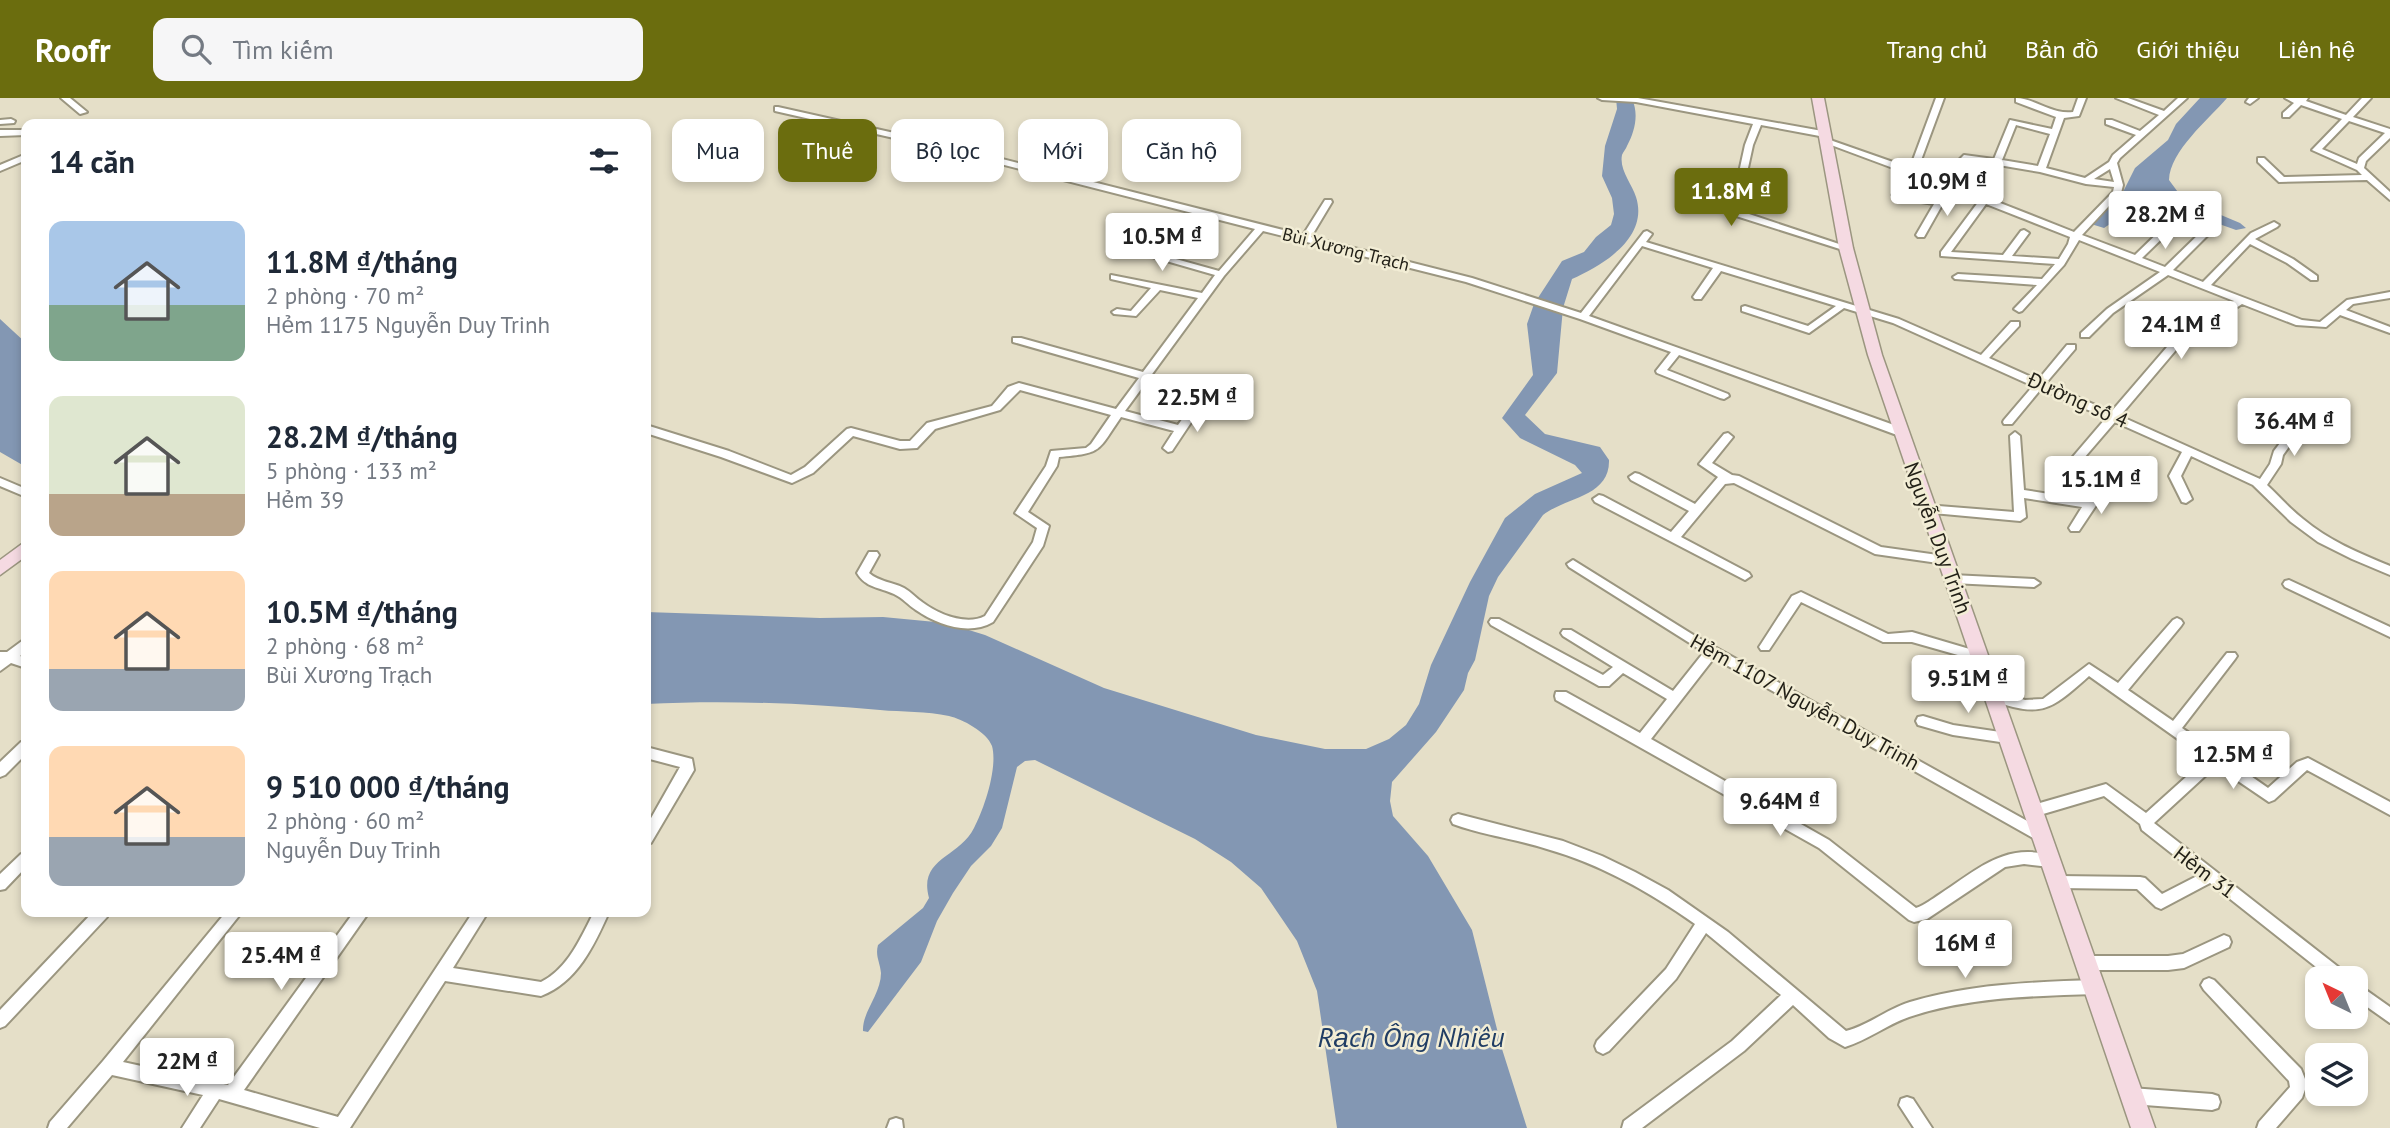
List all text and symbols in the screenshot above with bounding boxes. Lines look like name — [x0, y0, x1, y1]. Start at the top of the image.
search box — [153, 18, 643, 81]
text: Roofr — [35, 28, 111, 71]
icon: search — [177, 30, 215, 68]
text: Tìm kiếm — [233, 33, 334, 66]
text: Trang chủ — [1886, 34, 1987, 65]
text: Bản đồ — [2025, 34, 2098, 65]
text: Giới thiệu — [2136, 34, 2240, 65]
text: Liên hệ — [2278, 34, 2355, 65]
chip: Mua — [672, 119, 764, 182]
chip: Thuê — [778, 119, 877, 182]
chip: Bộ lọc — [891, 119, 1004, 182]
chip: Mới — [1018, 119, 1108, 182]
chip: Căn hộ — [1122, 119, 1241, 182]
text: 14 căn — [49, 142, 135, 181]
icon: filters — [585, 142, 623, 180]
pin: 10.9M ₫ — [1882, 158, 2012, 218]
text: 10.9M ₫ — [1907, 166, 1987, 195]
pin: 11.8M ₫ — [1666, 169, 1796, 228]
text: 11.8M ₫ — [1691, 176, 1771, 205]
pin: 28.2M ₫ — [2100, 192, 2230, 251]
text: 28.2M ₫ — [2125, 199, 2205, 228]
pin: 10.5M ₫ — [1097, 214, 1227, 273]
text: 10.5M ₫ — [1122, 221, 1202, 250]
street label: Bùi Xương Trạch — [1280, 222, 1412, 276]
text: 11.8M ₫/tháng — [266, 242, 458, 281]
icon: home — [105, 249, 189, 333]
text: 2 phòng · 70 m² — [266, 281, 424, 310]
pin: 24.1M ₫ — [2116, 302, 2246, 361]
text: 24.1M ₫ — [2141, 309, 2221, 338]
text: Hẻm 1175 Nguyễn Duy Trinh — [266, 310, 550, 339]
street label: Đường số 4 — [2023, 365, 2132, 434]
pin: 22.5M ₫ — [1132, 374, 1262, 434]
text: 22.5M ₫ — [1157, 382, 1237, 411]
pin: 36.4M ₫ — [2229, 398, 2359, 458]
text: 36.4M ₫ — [2254, 406, 2334, 435]
text: 28.2M ₫/tháng — [266, 417, 458, 456]
icon: home — [105, 424, 189, 508]
text: 5 phòng · 133 m² — [266, 456, 437, 485]
pin: 15.1M ₫ — [2036, 456, 2166, 516]
street label: Nguyễn Duy Trinh — [1898, 458, 1978, 618]
text: 15.1M ₫ — [2061, 464, 2141, 493]
text: Hẻm 39 — [266, 485, 344, 514]
text: 10.5M ₫/tháng — [266, 592, 458, 631]
icon: home — [105, 599, 189, 683]
street label: Hẻm 1107 Nguyễn Duy Trinh — [1686, 628, 1924, 776]
text: 2 phòng · 68 m² — [266, 631, 424, 660]
pin: 9.51M ₫ — [1903, 656, 2033, 715]
text: Bùi Xương Trạch — [266, 660, 432, 689]
text: 9.51M ₫ — [1928, 663, 2008, 692]
pin: 12.5M ₫ — [2168, 732, 2298, 791]
text: 12.5M ₫ — [2193, 739, 2273, 768]
text: 9 510 000 ₫/tháng — [266, 767, 510, 806]
icon: home — [105, 774, 189, 858]
pin: 9.64M ₫ — [1715, 778, 1845, 838]
text: 9.64M ₫ — [1740, 786, 1820, 815]
text: 2 phòng · 60 m² — [266, 806, 424, 835]
text: Nguyễn Duy Trinh — [266, 835, 441, 864]
street label: Hẻm 31 — [2168, 840, 2242, 904]
pin: 16M ₫ — [1916, 920, 2014, 980]
text: 16M ₫ — [1934, 928, 1996, 957]
pin: 25.4M ₫ — [216, 932, 346, 992]
text: 25.4M ₫ — [241, 940, 321, 969]
north arrow — [2305, 966, 2368, 1029]
map controls — [2305, 966, 2368, 1106]
water label: Rạch Ông Nhiêu — [1317, 1018, 1505, 1055]
pin: 22M ₫ — [138, 1038, 236, 1098]
button: layers — [2305, 1043, 2368, 1106]
text: 22M ₫ — [156, 1046, 218, 1075]

